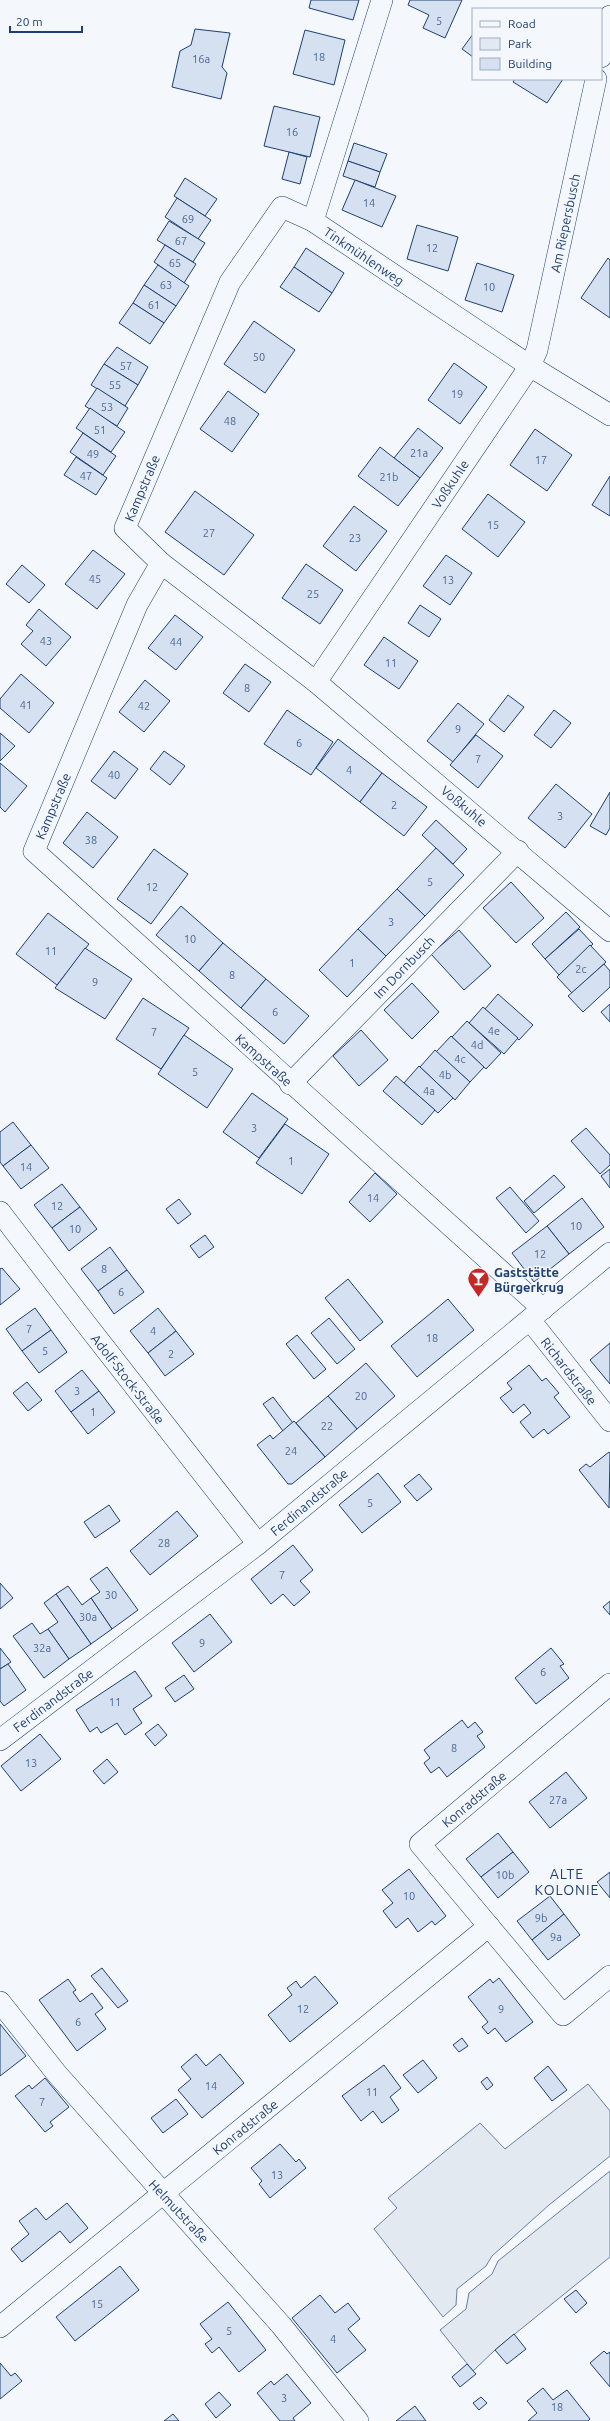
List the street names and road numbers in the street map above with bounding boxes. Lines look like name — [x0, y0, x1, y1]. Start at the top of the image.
street label: Am Riepersbusch — [548, 172, 582, 274]
street label: Tinkmühlenweg — [321, 224, 407, 288]
street label: Kampstraße — [122, 453, 162, 523]
street label: Voßkuhle — [429, 457, 471, 511]
street label: Kampstraße — [33, 771, 73, 841]
street label: Voßkuhle — [438, 783, 490, 829]
street label: Im Dornbusch — [371, 933, 437, 1001]
street label: Kampstraße — [233, 1031, 295, 1089]
street label: Adolf-Stock-Straße — [89, 1331, 167, 1427]
street label: Richardstraße — [538, 1335, 600, 1407]
street label: Ferdinandstraße — [268, 1466, 350, 1538]
street label: Ferdinandstraße — [10, 1665, 96, 1735]
street label: Konradstraße — [439, 1768, 509, 1830]
street label: Konradstraße — [210, 2097, 280, 2157]
street label: Helmutstraße — [146, 2177, 212, 2245]

